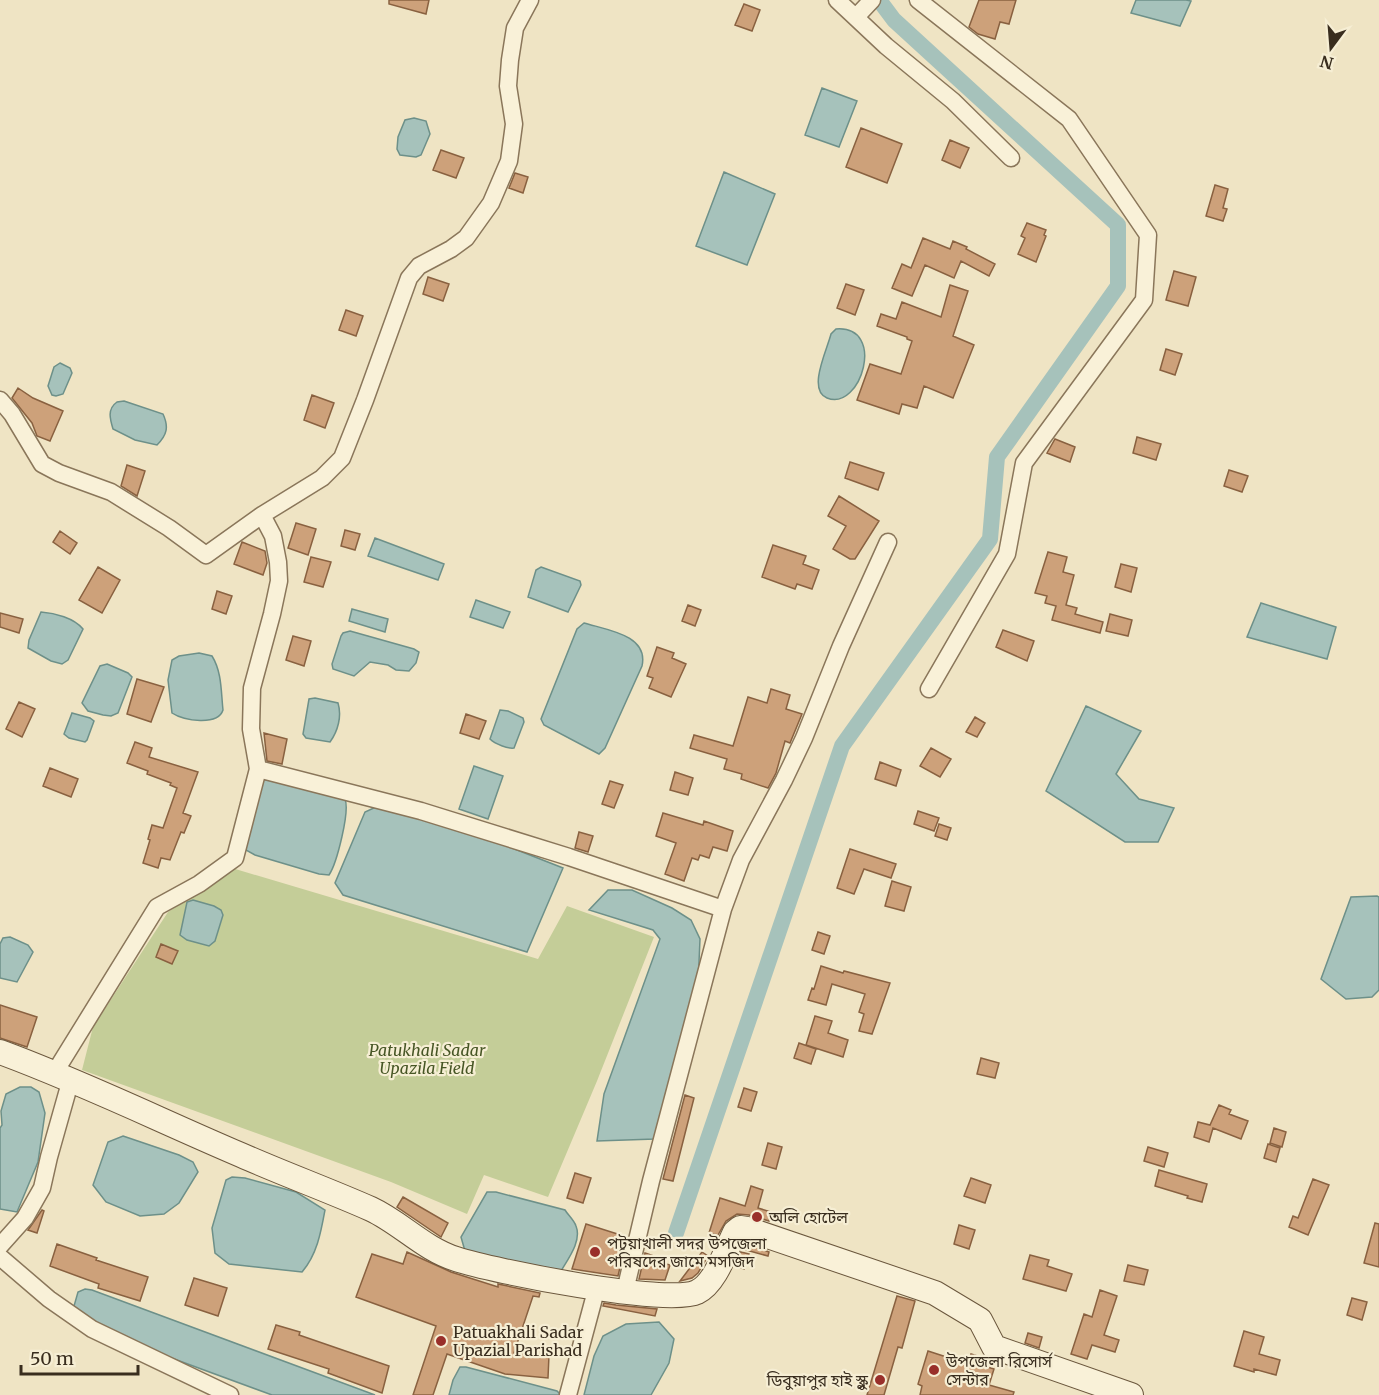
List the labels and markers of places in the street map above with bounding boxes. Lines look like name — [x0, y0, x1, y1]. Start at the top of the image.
place label: অলি হোটেল — [768, 1207, 848, 1227]
marker: অলি হোটেল — [750, 1210, 764, 1224]
place label: পটুয়াখালী সদর উপজেলা পরিষদের জামে মসজিদ — [607, 1233, 767, 1271]
marker: পটুয়াখালী সদর উপজেলা পরিষদের জামে মসজিদ — [588, 1245, 602, 1259]
place label: Patuakhali Sadar Upazial Parishad — [453, 1322, 584, 1360]
marker: Patuakhali Sadar Upazial Parishad — [434, 1334, 448, 1348]
place label: উপজেলা রিসোর্স সেন্টার — [945, 1351, 1053, 1389]
marker: উপজেলা রিসোর্স সেন্টার — [927, 1363, 941, 1377]
place label: ডিবুয়াপুর হাই স্কুল — [766, 1370, 869, 1390]
marker: ডিবুয়াপুর হাই স্কুল — [873, 1373, 887, 1387]

